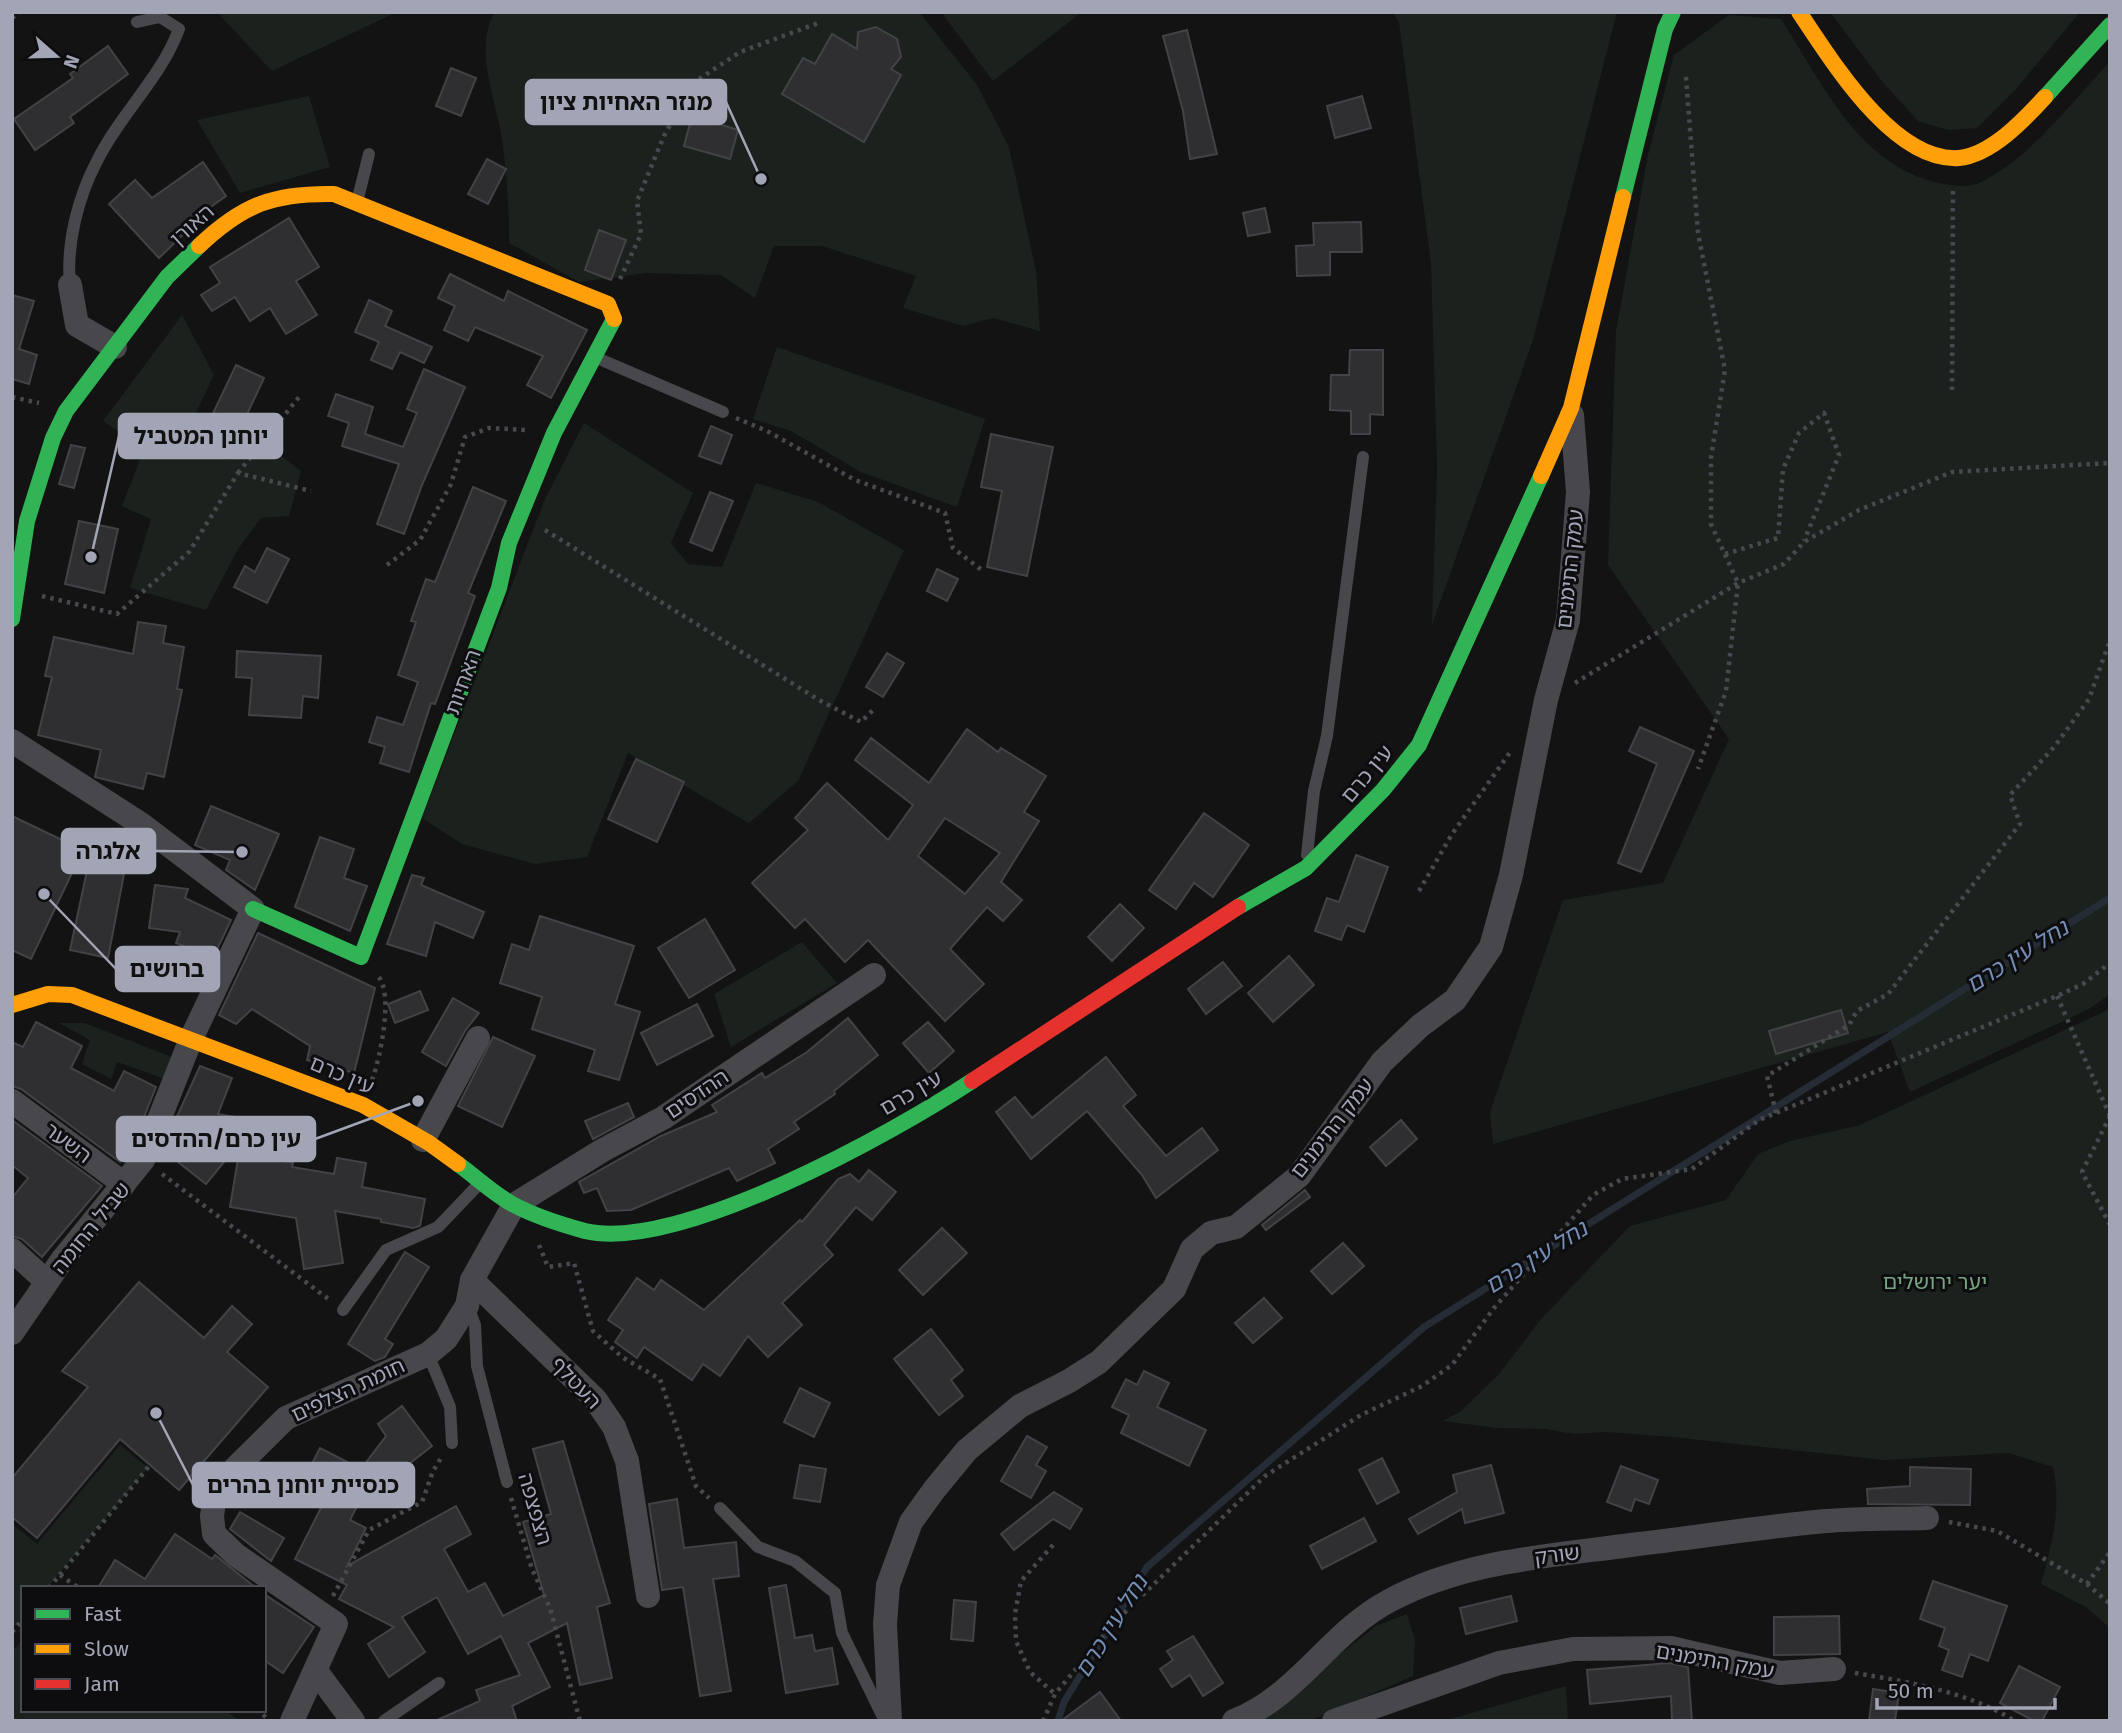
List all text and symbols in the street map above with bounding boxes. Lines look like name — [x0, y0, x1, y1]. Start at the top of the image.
north arrow — [21, 21, 91, 91]
text: N — [59, 52, 84, 72]
callout: מנזר האחיות ציון — [526, 80, 726, 124]
text: מנזר האחיות ציון — [540, 88, 712, 116]
street label: האורן — [165, 198, 219, 252]
callout: יוחנן המטביל — [119, 414, 282, 458]
text: יוחנן המטביל — [134, 422, 268, 450]
street label: עמק התימנים — [1551, 508, 1589, 630]
street label: האחיות — [439, 646, 487, 718]
street label: עין כרם — [1335, 740, 1399, 808]
callout: אלגרה — [62, 829, 155, 873]
text: אלגרה — [75, 837, 141, 865]
water label: נחל עין כרם — [1961, 912, 2075, 998]
callout: ברושים — [116, 947, 219, 991]
text: ברושים — [130, 955, 205, 983]
street label: עין כרם — [306, 1050, 378, 1100]
street label: ההדסים — [661, 1064, 733, 1124]
street label: עין כרם — [875, 1065, 947, 1121]
street label: עמק התימנים — [1285, 1073, 1379, 1183]
street label: השער — [39, 1117, 97, 1169]
callout: עין כרם/ההדסים — [117, 1117, 315, 1161]
text: עין כרם/ההדסים — [131, 1125, 301, 1153]
street label: שביל החומה — [46, 1177, 136, 1279]
water label: נחל עין כרם — [1480, 1213, 1594, 1299]
park label: יער ירושלים — [1883, 1269, 1987, 1295]
street label: העטלף — [545, 1351, 607, 1415]
street label: חומת הצלפים — [287, 1352, 409, 1428]
callout: כנסיית יוחנן בהרים — [193, 1463, 414, 1507]
street label: הצפצפה — [512, 1470, 558, 1548]
text: כנסיית יוחנן בהרים — [207, 1471, 399, 1499]
street label: שורק — [1533, 1539, 1581, 1571]
water label: נחל עין כרם — [1069, 1568, 1155, 1682]
legend — [21, 1586, 266, 1712]
text: Fast — [84, 1601, 122, 1627]
text: Slow — [84, 1636, 129, 1662]
street label: עמק התימנים — [1654, 1638, 1776, 1684]
scale bar — [1877, 1666, 2056, 1710]
text: Jam — [84, 1671, 120, 1697]
text: 50 m — [1888, 1678, 1934, 1704]

